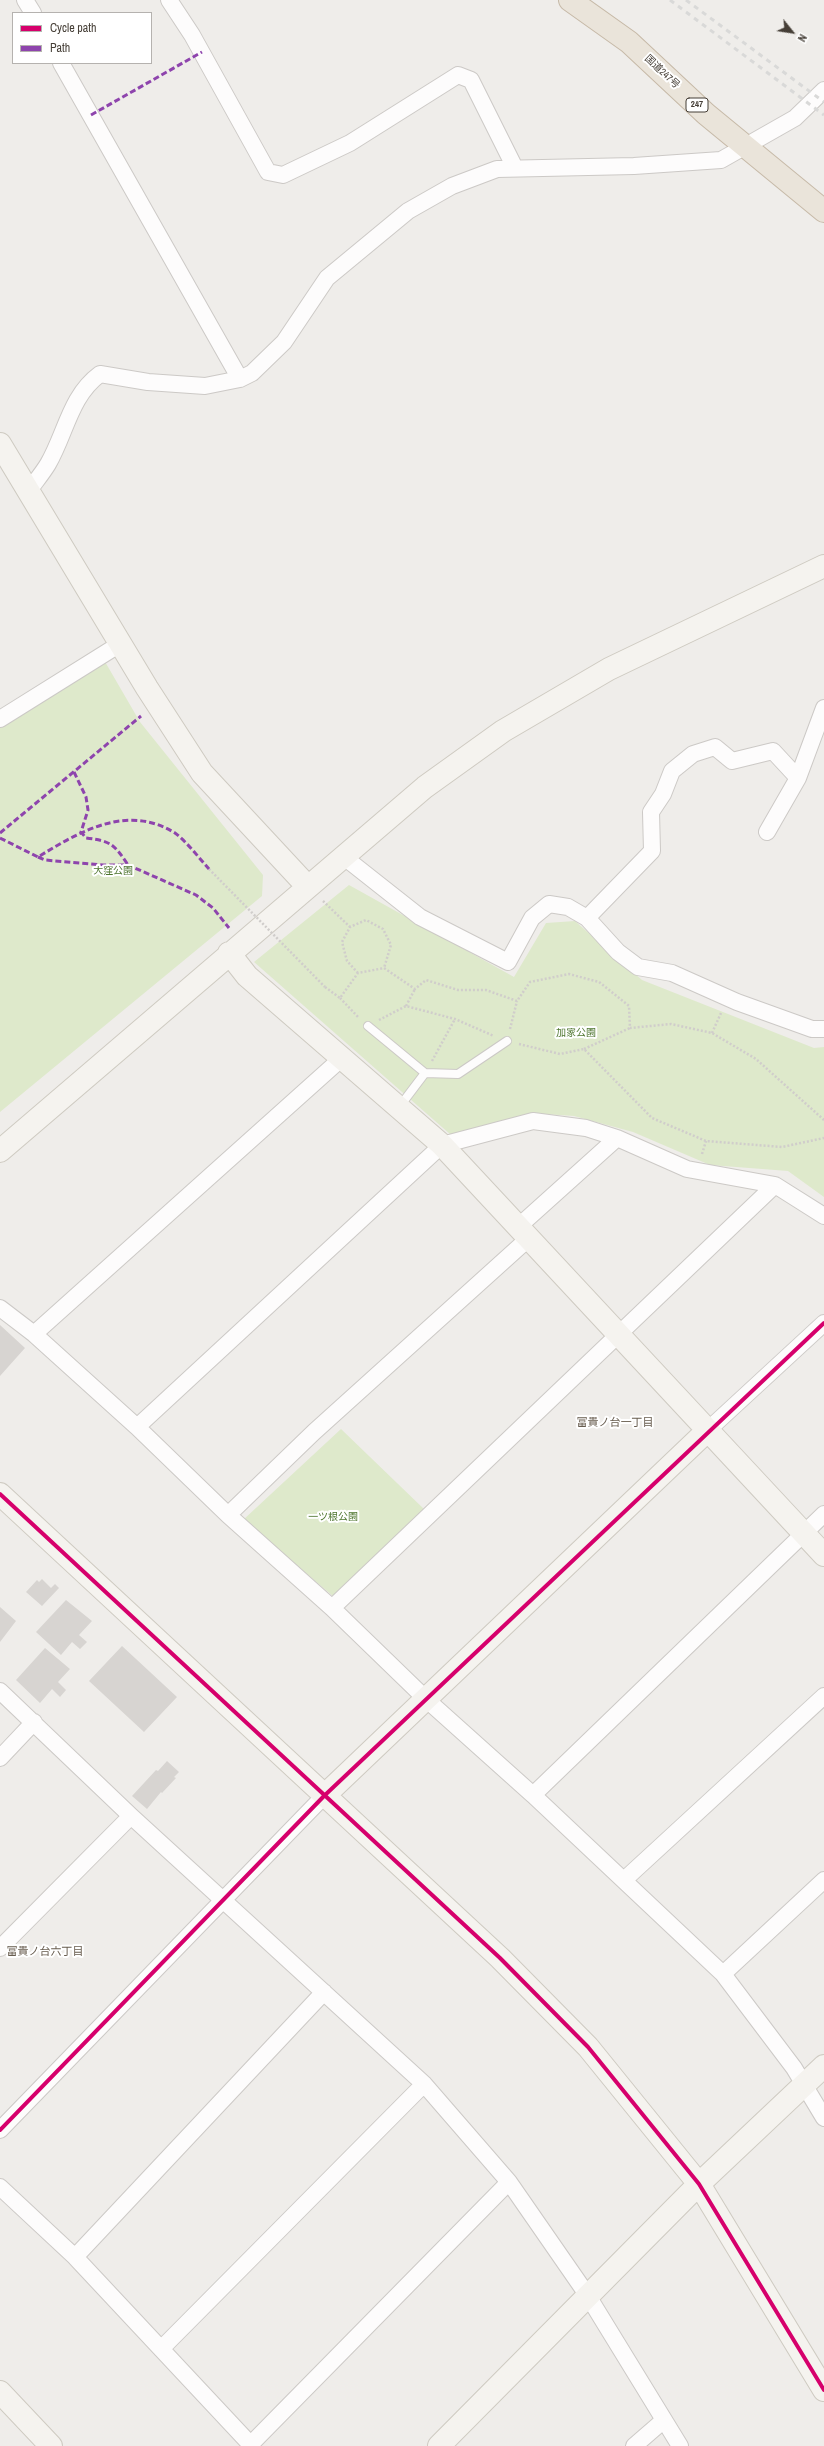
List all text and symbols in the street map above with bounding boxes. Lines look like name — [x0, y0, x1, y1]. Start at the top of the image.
legend — [12, 12, 152, 64]
north arrow — [772, 12, 812, 52]
text: Cycle path — [50, 20, 97, 36]
text: N — [795, 32, 810, 44]
text: Path — [50, 40, 70, 56]
street label: 国道247号 — [642, 53, 682, 91]
road number: 247 — [686, 98, 708, 112]
park label: 大窪公園 — [93, 865, 133, 877]
park label: 加家公園 — [556, 1027, 596, 1039]
district label: 富貴ノ台一丁目 — [577, 1416, 653, 1430]
park label: 一ツ根公園 — [308, 1511, 358, 1523]
district label: 富貴ノ台六丁目 — [7, 1945, 83, 1959]

